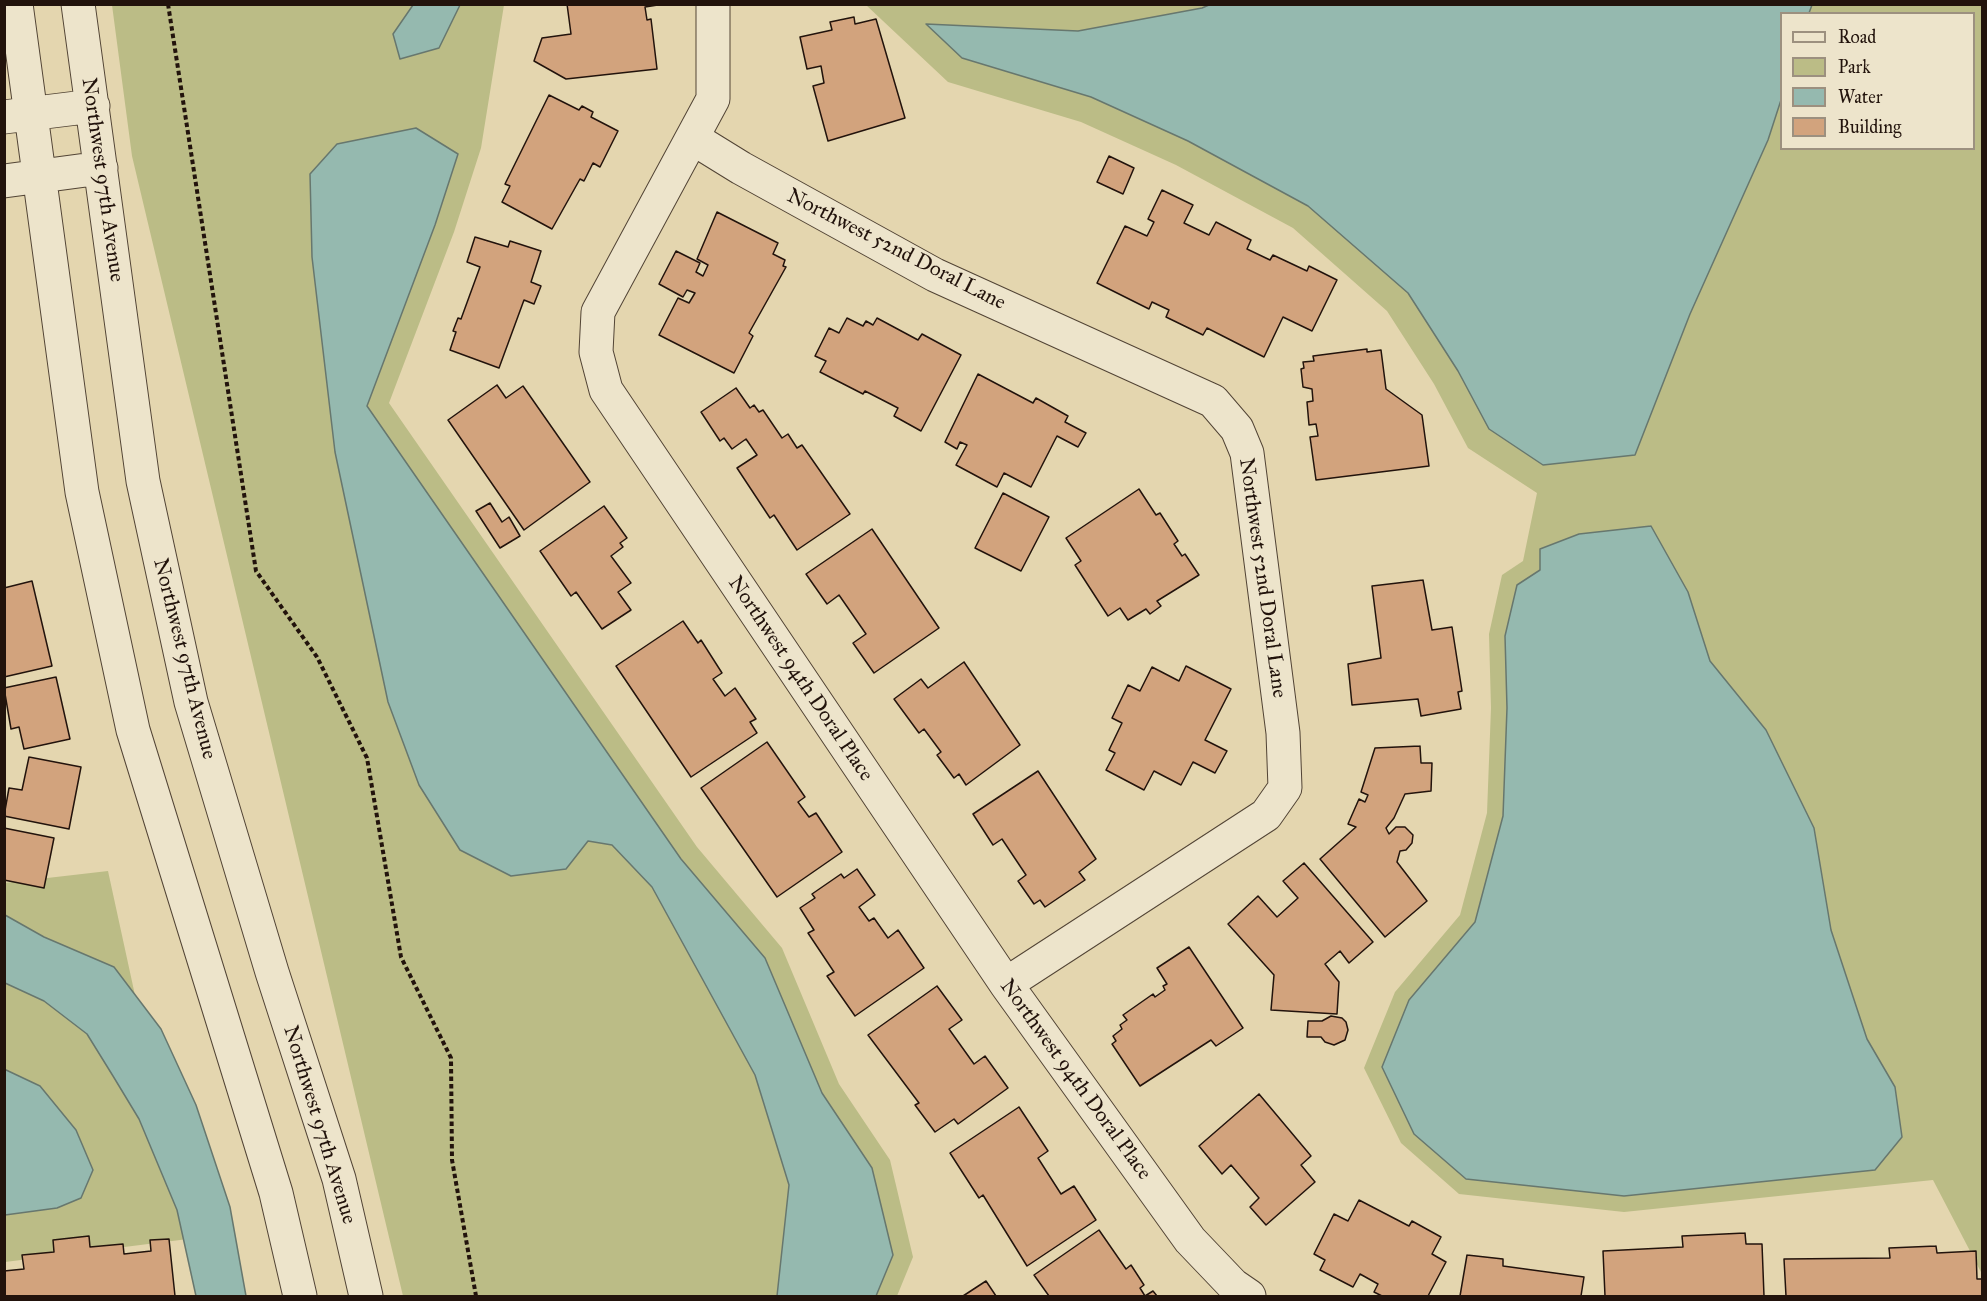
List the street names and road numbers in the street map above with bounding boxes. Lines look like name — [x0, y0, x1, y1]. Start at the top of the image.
street label: Northwest 97th Avenue — [75, 76, 129, 284]
street label: Northwest 52nd Doral Lane — [782, 184, 1010, 316]
street label: Northwest 52nd Doral Lane — [1233, 456, 1291, 700]
street label: Northwest 97th Avenue — [147, 556, 221, 762]
street label: Northwest 94th Doral Place — [722, 572, 878, 786]
street label: Northwest 94th Doral Place — [994, 975, 1156, 1185]
street label: Northwest 97th Avenue — [277, 1023, 361, 1227]

